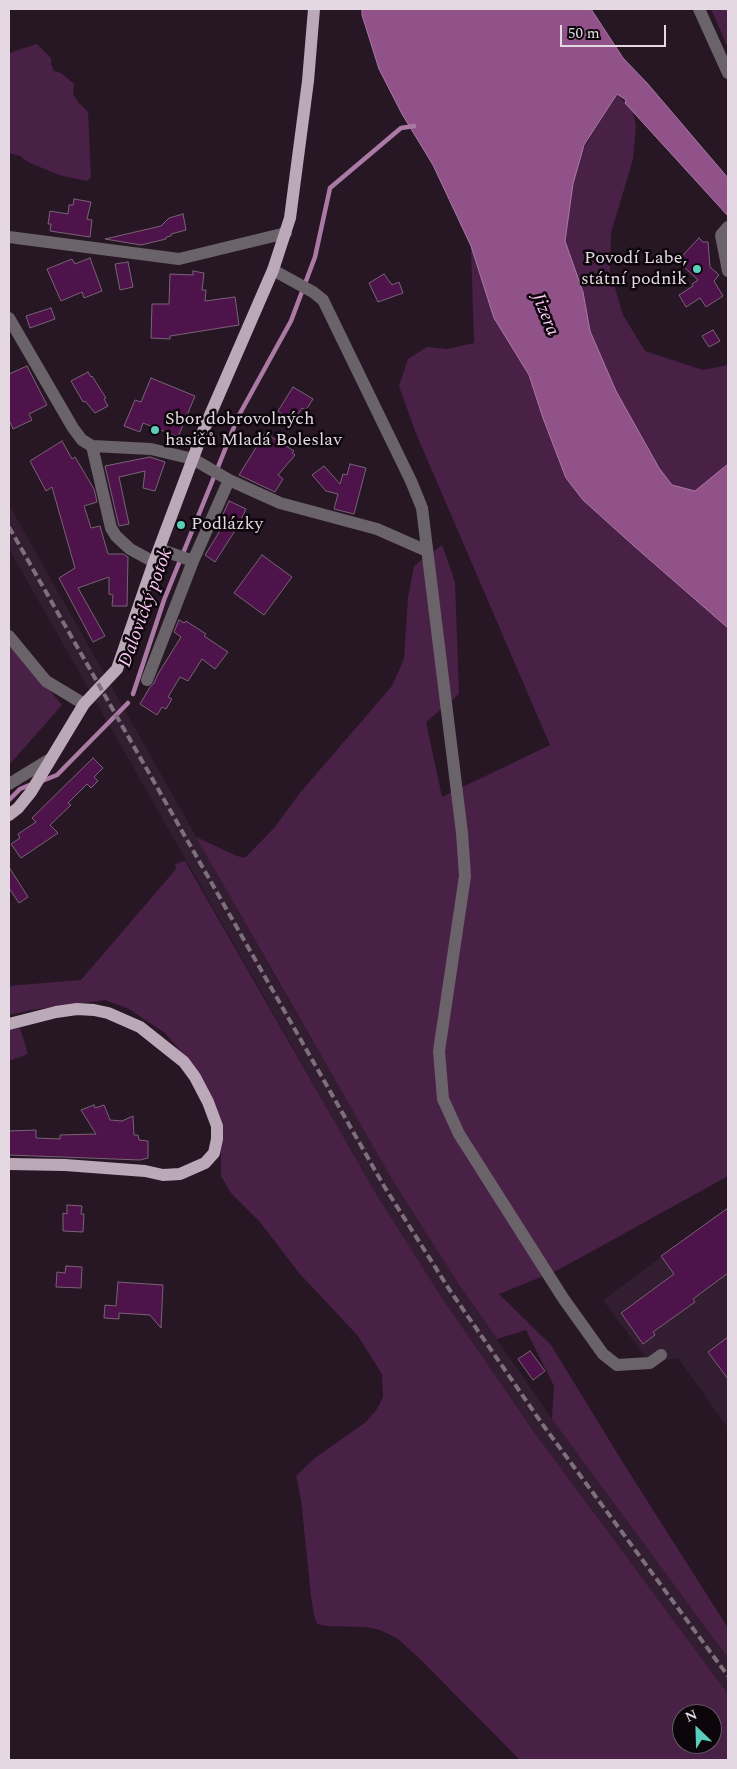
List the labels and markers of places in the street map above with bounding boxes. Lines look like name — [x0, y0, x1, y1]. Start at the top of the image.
place label: Povodí Labe, státní podnik — [581, 248, 687, 290]
marker: Povodí Labe, státní podnik — [691, 263, 703, 275]
place label: Sbor dobrovolných hasičů Mladá Boleslav — [165, 409, 342, 452]
marker: Sbor dobrovolných hasičů Mladá Boleslav — [149, 424, 161, 436]
place label: Podlázky — [191, 514, 263, 536]
marker: Podlázky — [175, 519, 187, 531]

